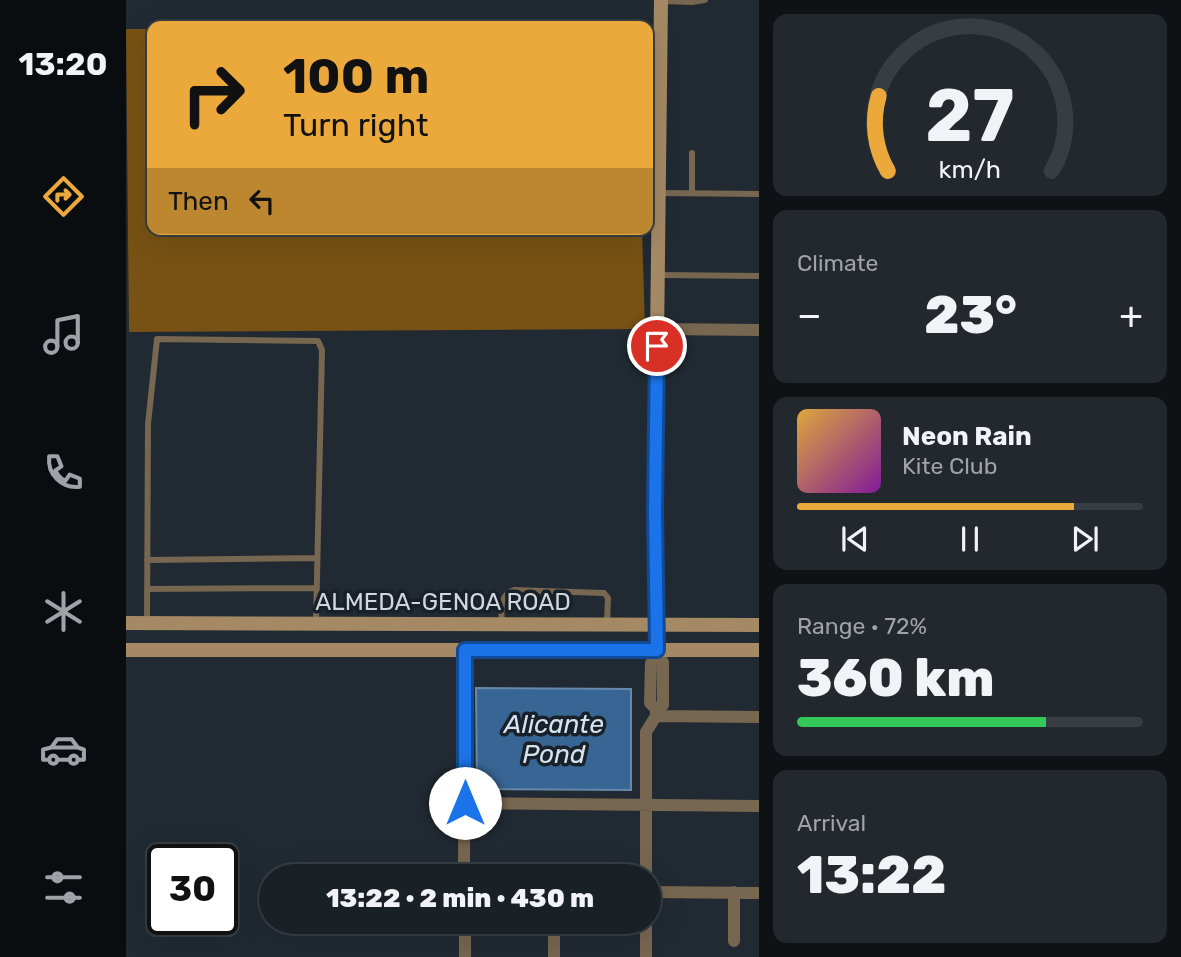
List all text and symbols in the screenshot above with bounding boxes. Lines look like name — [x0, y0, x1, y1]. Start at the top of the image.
text: 13:20 — [19, 45, 107, 83]
text: 100 m — [283, 47, 429, 105]
icon: right — [168, 49, 259, 140]
text: 27 — [925, 73, 1015, 159]
text: Turn right — [283, 106, 428, 144]
text: km/h — [939, 155, 1001, 184]
icon: directions — [39, 172, 88, 221]
icon: left — [243, 182, 281, 220]
text: Then — [168, 186, 229, 217]
text: Climate — [797, 249, 878, 277]
text: 23° — [924, 284, 1017, 346]
text: − — [797, 292, 822, 338]
text: + — [1119, 292, 1143, 338]
icon: music — [39, 310, 88, 359]
pin — [627, 316, 687, 376]
icon: arrive — [638, 327, 676, 365]
text: Neon Rain — [902, 421, 1032, 452]
icon: phone — [39, 448, 88, 497]
text: Kite Club — [902, 452, 997, 480]
icon: previous — [836, 520, 874, 558]
icon: pause — [951, 520, 989, 558]
icon: next — [1066, 520, 1104, 558]
icon: climate — [39, 587, 88, 636]
street label: ALMEDA-GENOA ROAD — [315, 588, 571, 616]
text: Range · 72% — [797, 612, 927, 640]
text: 360 km — [797, 647, 994, 709]
water label: Alicante Pond — [502, 709, 604, 770]
icon: car — [39, 725, 88, 774]
position arrow — [428, 766, 502, 840]
text: Arrival — [797, 809, 866, 837]
speed limit sign: 30 — [147, 844, 238, 935]
text: 13:22 — [797, 844, 946, 906]
icon: filters — [39, 863, 88, 912]
text: 13:22 · 2 min · 430 m — [326, 883, 594, 914]

